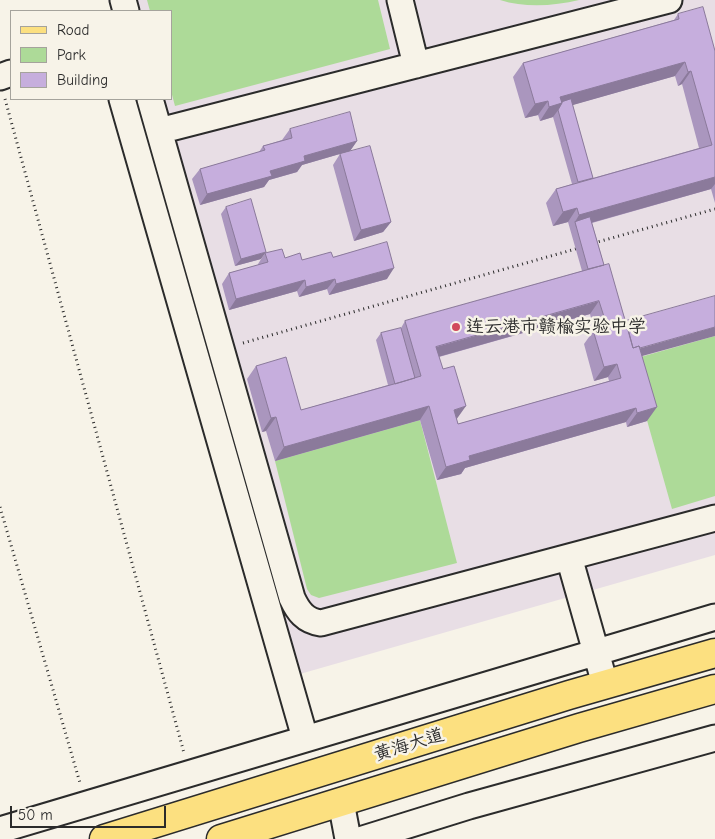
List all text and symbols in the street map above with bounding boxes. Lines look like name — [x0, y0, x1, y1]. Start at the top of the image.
legend — [10, 10, 172, 100]
text: Road — [57, 21, 89, 39]
text: Park — [57, 46, 86, 64]
text: Building — [57, 71, 108, 89]
place label: 连云港市赣榆实验中学 — [466, 316, 646, 338]
marker: 连云港市赣榆实验中学 — [450, 321, 462, 333]
street label: 黄海大道 — [371, 724, 447, 766]
scale bar — [12, 796, 169, 828]
text: 50 m — [18, 806, 53, 824]

